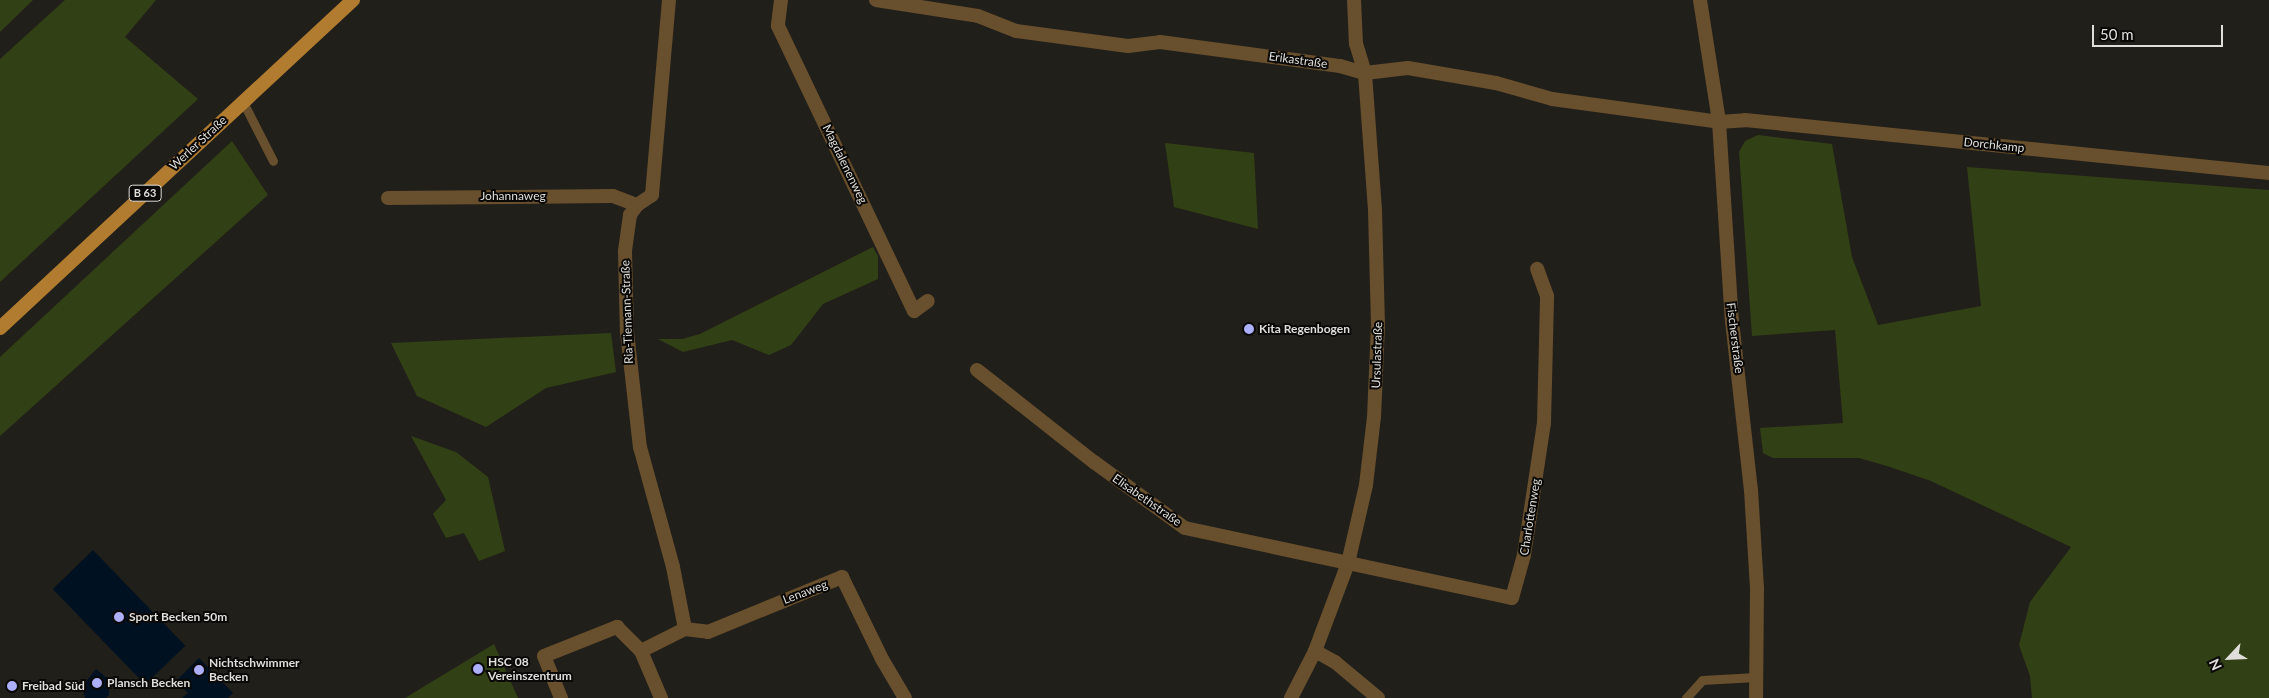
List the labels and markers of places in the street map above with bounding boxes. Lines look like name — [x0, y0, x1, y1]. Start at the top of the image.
place label: Kita Regenbogen — [1259, 322, 1350, 336]
marker: Kita Regenbogen — [1243, 323, 1255, 335]
place label: Sport Becken 50m — [129, 610, 227, 624]
marker: Sport Becken 50m — [113, 611, 125, 623]
place label: HSC 08 Vereinszentrum — [488, 655, 572, 683]
place label: Nichtschwimmer Becken — [209, 656, 300, 684]
marker: HSC 08 Vereinszentrum — [472, 663, 484, 675]
marker: Nichtschwimmer Becken — [193, 664, 205, 676]
place label: Plansch Becken — [107, 676, 190, 690]
marker: Plansch Becken — [91, 677, 103, 689]
place label: Freibad Süd — [22, 679, 85, 693]
marker: Freibad Süd — [6, 680, 18, 692]

